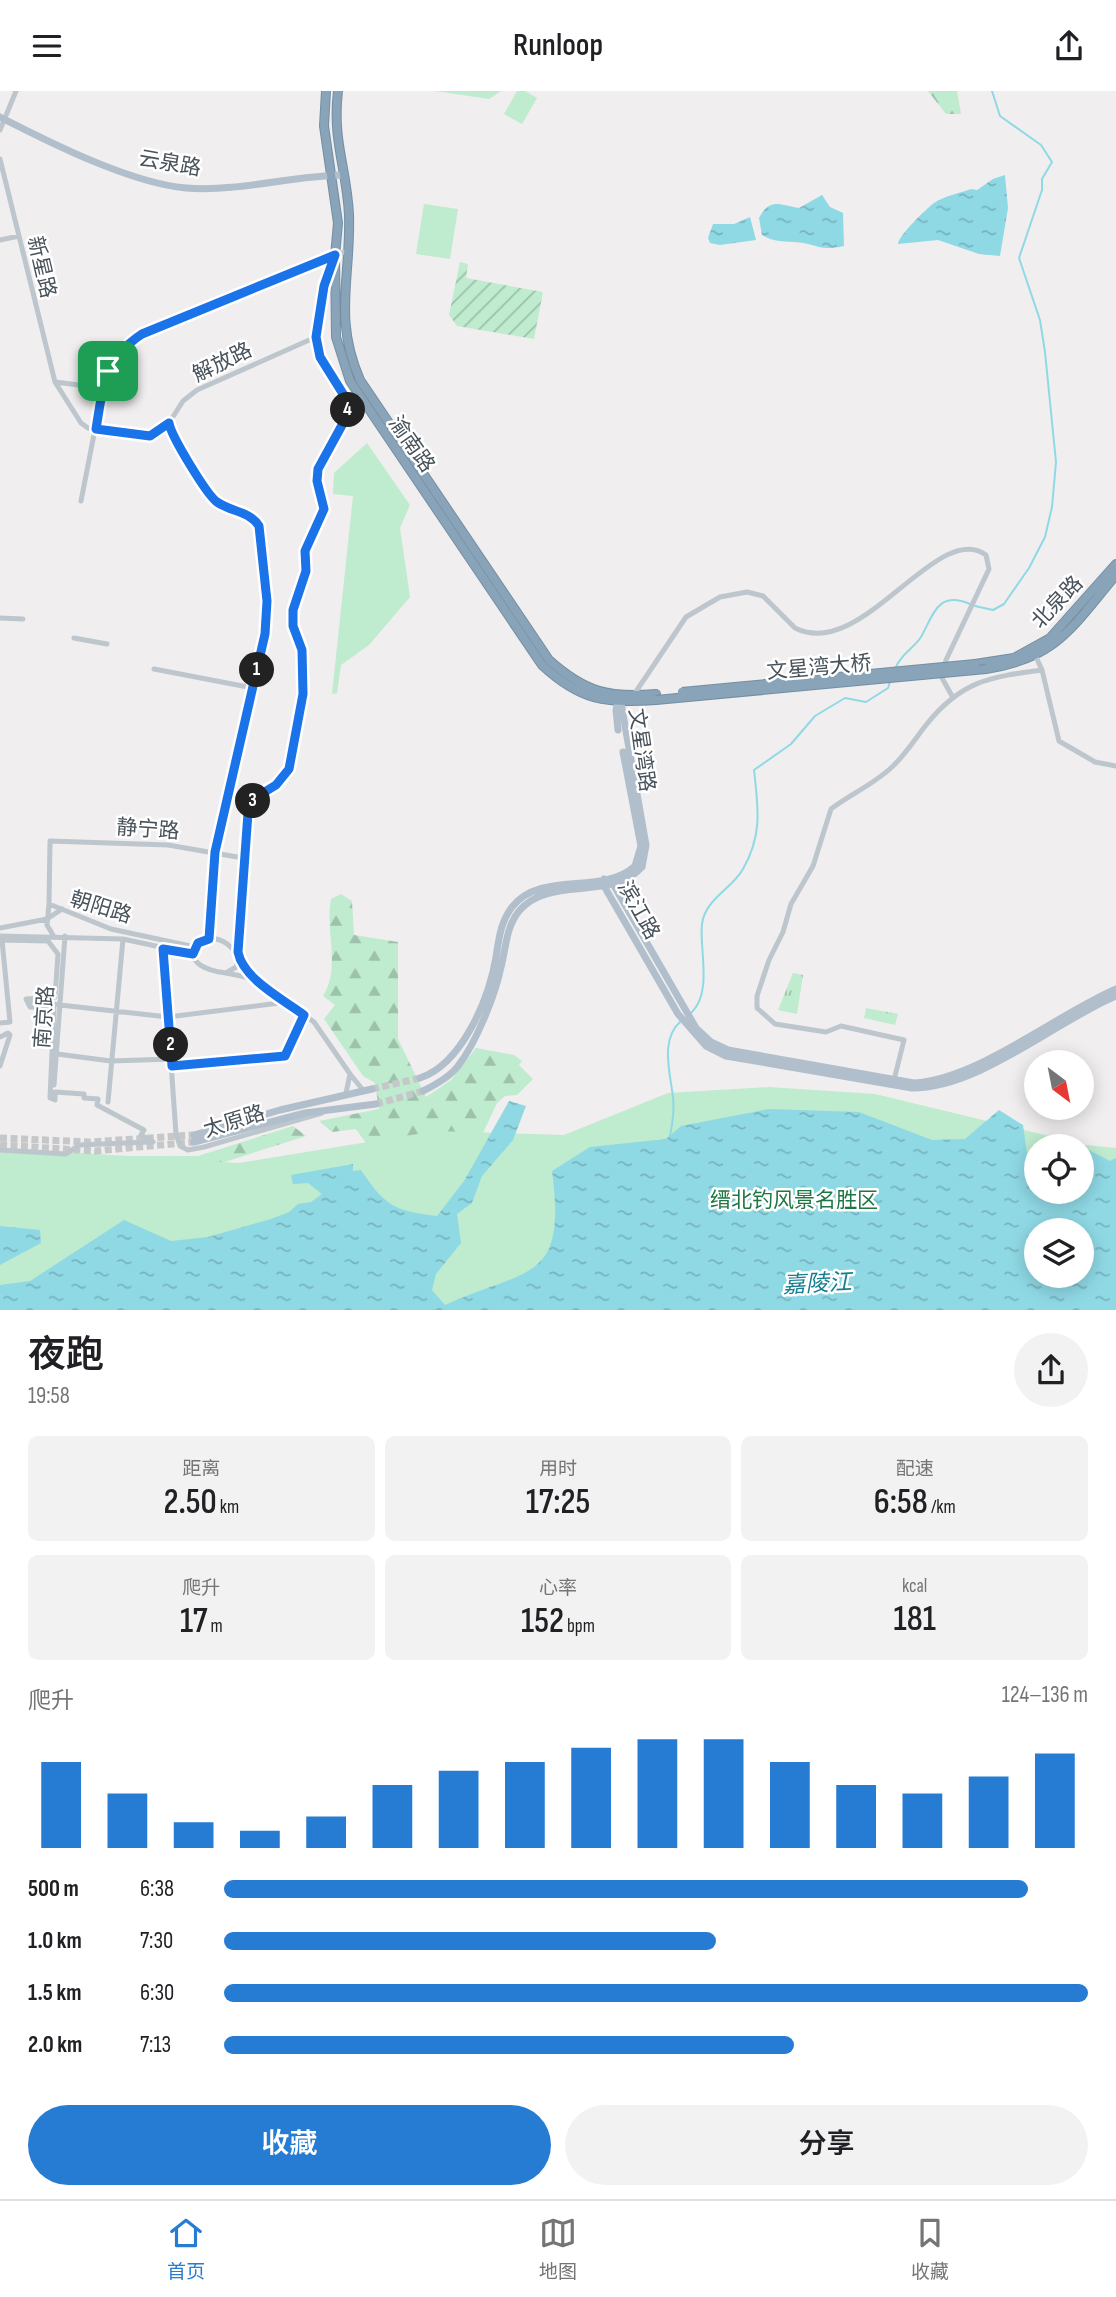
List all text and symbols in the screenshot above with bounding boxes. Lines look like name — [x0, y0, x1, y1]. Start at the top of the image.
text: Runloop — [513, 26, 603, 65]
icon: menu — [28, 27, 66, 65]
icon: share — [1050, 27, 1088, 65]
street label: 云泉路 — [137, 146, 203, 181]
street label: 新星路 — [22, 234, 61, 301]
street label: 解放路 — [188, 337, 256, 387]
pin — [78, 341, 138, 401]
icon: arrive — [89, 352, 127, 390]
pin: 4 — [330, 393, 366, 427]
text: 4 — [343, 398, 352, 421]
street label: 渝南路 — [383, 411, 440, 477]
street label: 北泉路 — [1026, 571, 1088, 634]
street label: 文星湾大桥 — [766, 650, 872, 685]
pin: 1 — [240, 653, 274, 687]
text: 1 — [253, 658, 260, 681]
street label: 文星湾路 — [623, 707, 660, 793]
pin: 3 — [236, 783, 270, 819]
text: 3 — [248, 789, 257, 812]
street label: 静宁路 — [116, 815, 180, 844]
street label: 滨江路 — [612, 877, 665, 944]
street label: 朝阳路 — [67, 886, 135, 929]
street label: 南京路 — [30, 985, 59, 1049]
pin: 2 — [154, 1027, 188, 1063]
text: 2 — [166, 1033, 175, 1056]
north arrow — [1024, 1050, 1094, 1120]
map controls — [1024, 1050, 1094, 1288]
street label: 太原路 — [200, 1100, 268, 1143]
button: locate — [1024, 1134, 1094, 1204]
park label: 缙北钓风景名胜区 — [710, 1188, 878, 1213]
button: layers — [1024, 1218, 1094, 1288]
water label: 嘉陵江 — [782, 1268, 855, 1300]
text: 夜跑 — [28, 1333, 104, 1378]
button: share — [1014, 1333, 1088, 1407]
text: 19:58 — [28, 1382, 70, 1410]
text: 距离 — [182, 1458, 220, 1481]
text: 用时 — [539, 1458, 577, 1481]
text: 配速 — [896, 1458, 934, 1481]
text: 2.50 — [163, 1481, 217, 1524]
text: 17:25 — [526, 1481, 590, 1524]
text: 6:58 — [874, 1481, 928, 1524]
text: km — [217, 1496, 239, 1519]
text: /km — [928, 1496, 956, 1519]
text: kcal — [902, 1575, 927, 1598]
text: 爬升 — [182, 1577, 220, 1600]
text: 心率 — [539, 1577, 577, 1600]
text: 181 — [894, 1598, 936, 1641]
text: 17 — [180, 1600, 208, 1643]
text: 152 — [521, 1600, 564, 1643]
text: m — [208, 1615, 223, 1638]
text: bpm — [564, 1615, 595, 1638]
text: 124–136 m — [1002, 1681, 1088, 1709]
text: 爬升 — [28, 1687, 74, 1715]
text: 500 m — [28, 1875, 79, 1903]
text: 6:38 — [140, 1875, 174, 1903]
text: 1.0 km — [28, 1927, 82, 1955]
text: 7:30 — [140, 1927, 173, 1955]
text: 1.5 km — [28, 1979, 81, 2007]
text: 6:30 — [140, 1979, 174, 2007]
text: 2.0 km — [28, 2031, 82, 2059]
text: 7:13 — [140, 2031, 171, 2059]
button: 收藏 — [28, 2105, 551, 2185]
button: 分享 — [565, 2105, 1088, 2185]
tab: 首页 — [167, 2214, 205, 2284]
tab: 地图 — [539, 2214, 577, 2284]
tab: 收藏 — [911, 2214, 949, 2284]

